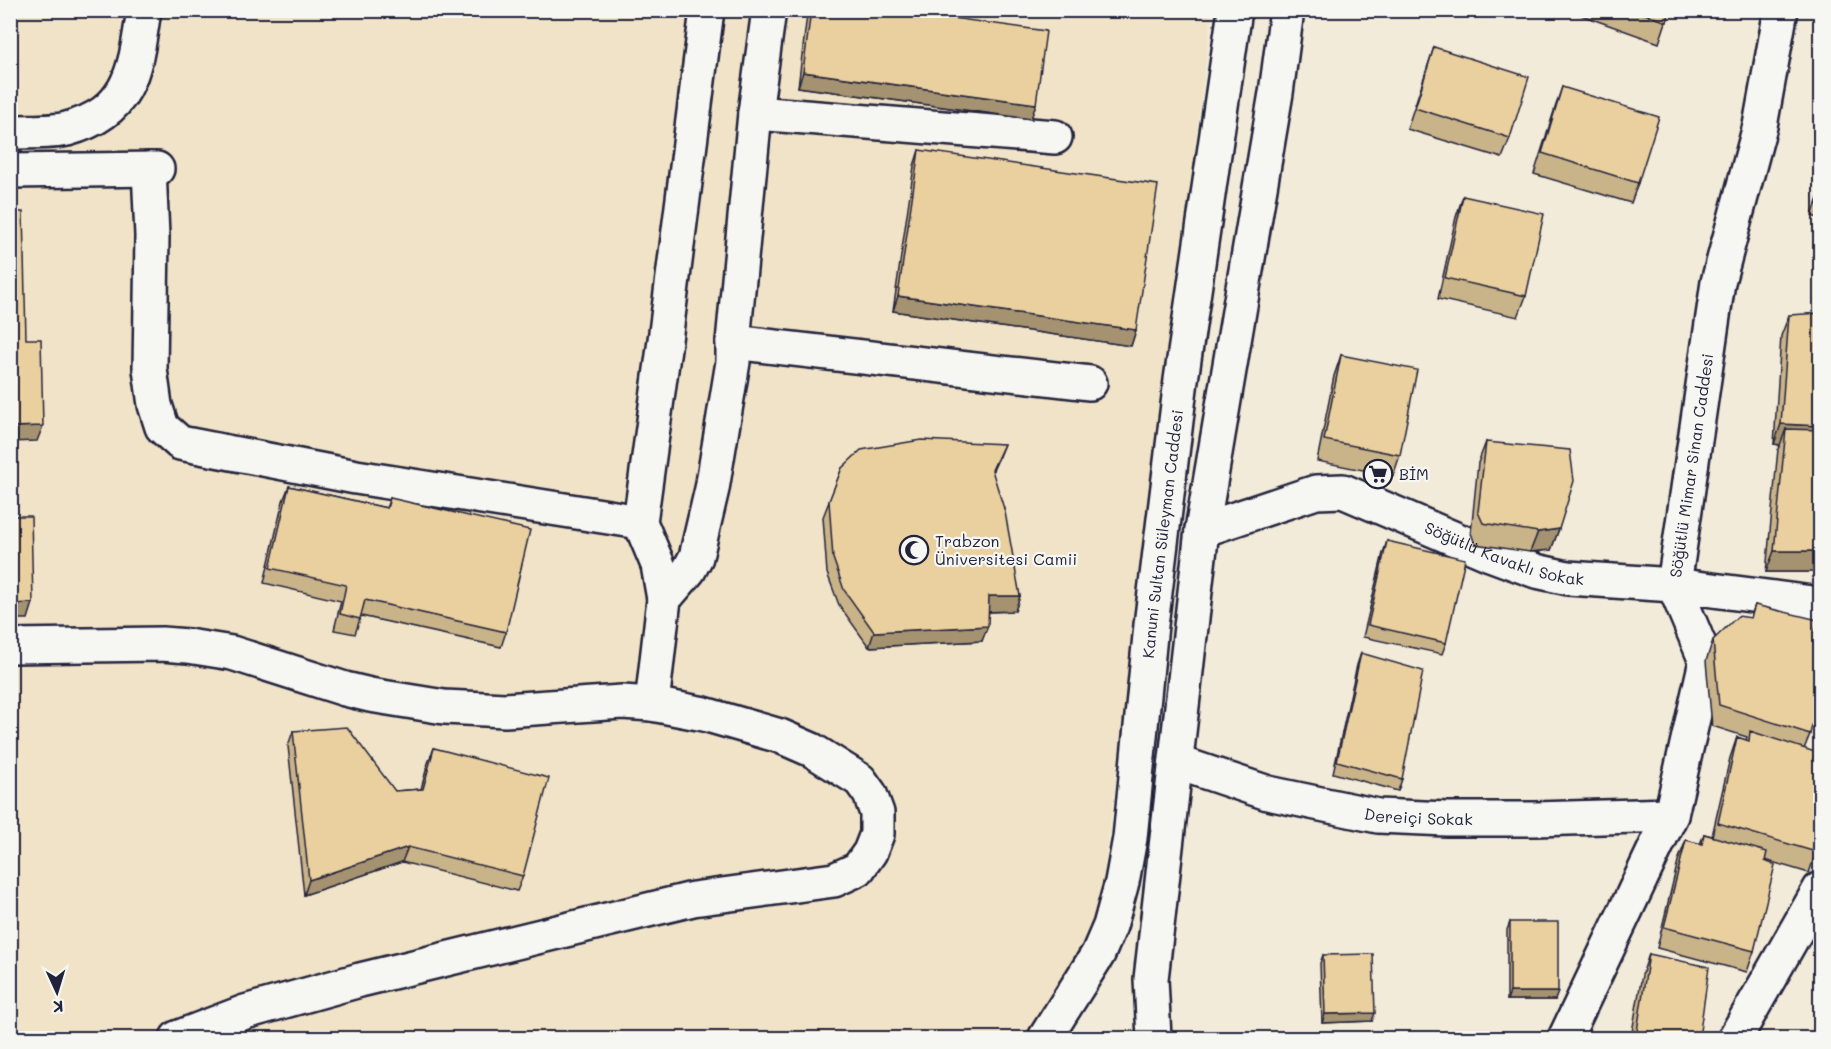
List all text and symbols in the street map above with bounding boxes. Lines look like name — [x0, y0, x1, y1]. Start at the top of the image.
street label: Söğütlü Mimar Sinan Caddesi — [1664, 352, 1717, 579]
street label: Kanuni Sultan Süleyman Caddesi — [1137, 408, 1187, 659]
supermarket icon: BİM — [1362, 458, 1394, 490]
place label: BİM — [1399, 463, 1429, 484]
street label: Söğütlü Kavaklı Sokak — [1422, 516, 1585, 589]
place label: Trabzon Üniversitesi Camii — [935, 530, 1077, 569]
mosque icon: Trabzon Üniversitesi Camii — [898, 534, 930, 566]
street label: Dereiçi Sokak — [1362, 802, 1473, 829]
north arrow — [27, 962, 87, 1022]
text: K — [52, 997, 64, 1018]

